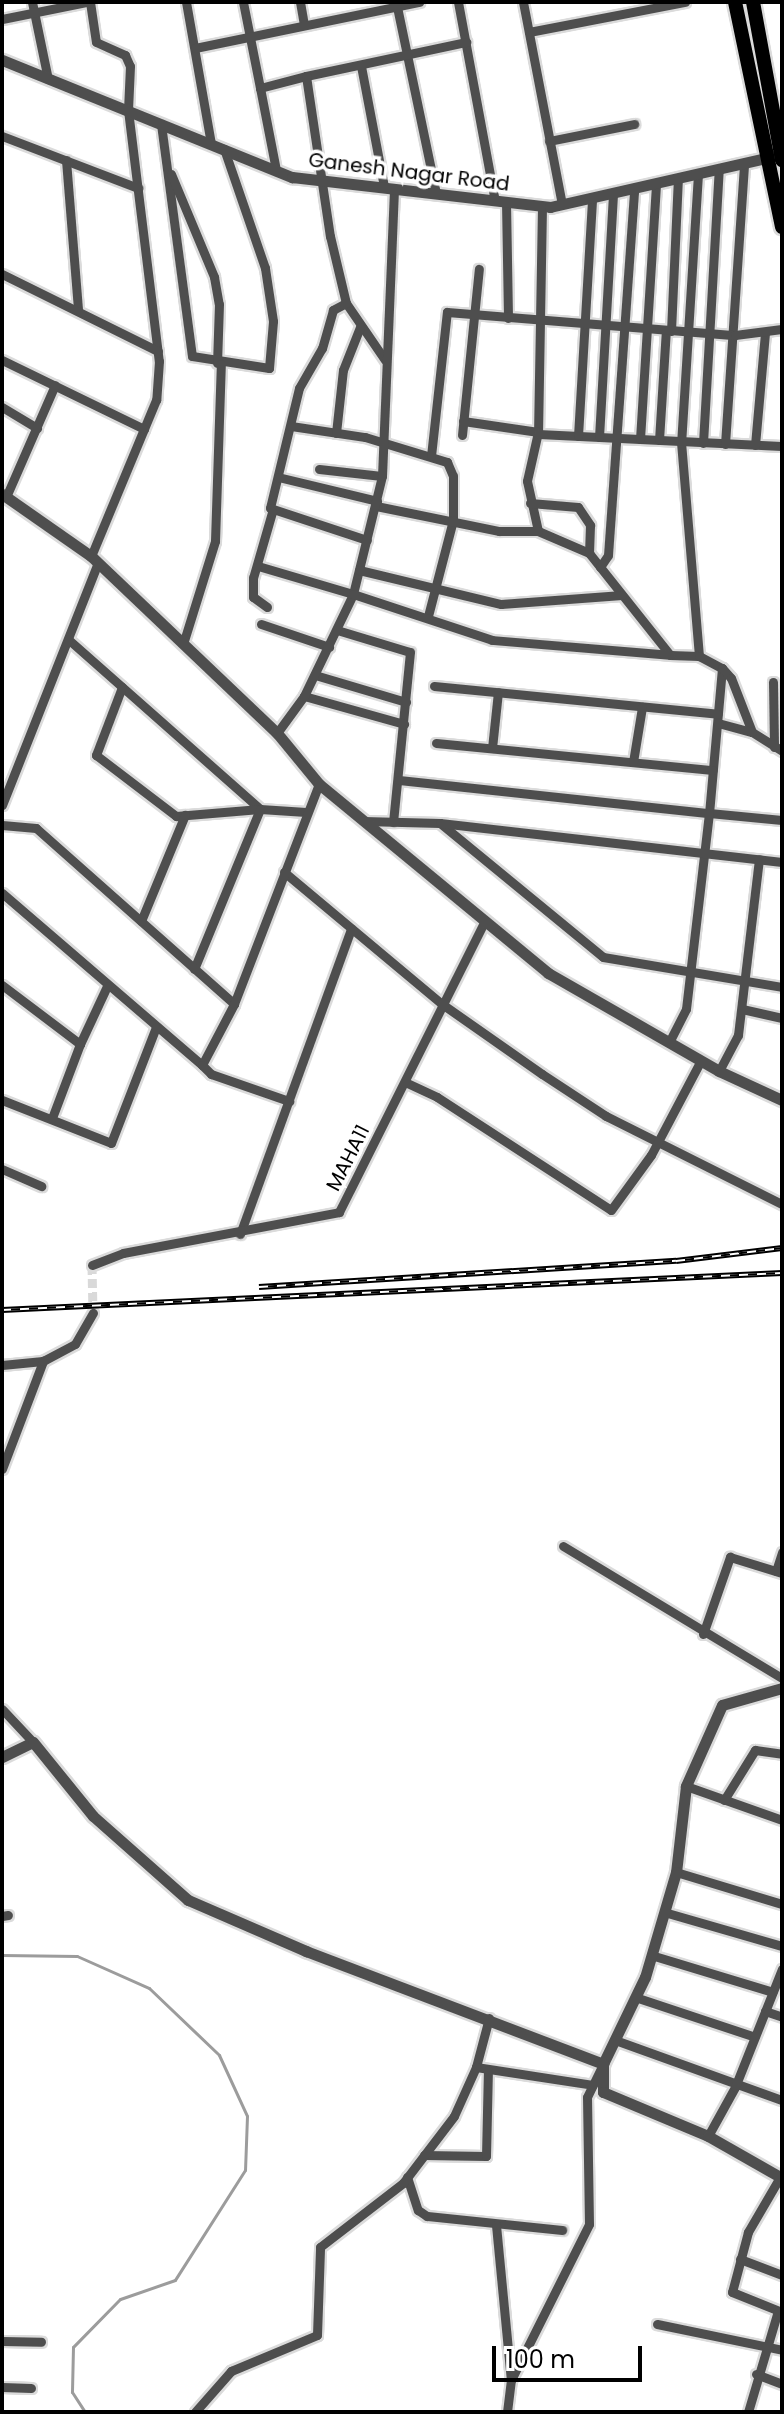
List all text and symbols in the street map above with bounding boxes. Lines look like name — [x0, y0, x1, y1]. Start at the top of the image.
street label: Ganesh Nagar Road — [307, 148, 511, 196]
street label: MAHA11 — [321, 1121, 375, 1195]
scale bar — [496, 2330, 646, 2380]
text: 100 m — [506, 2343, 575, 2376]

